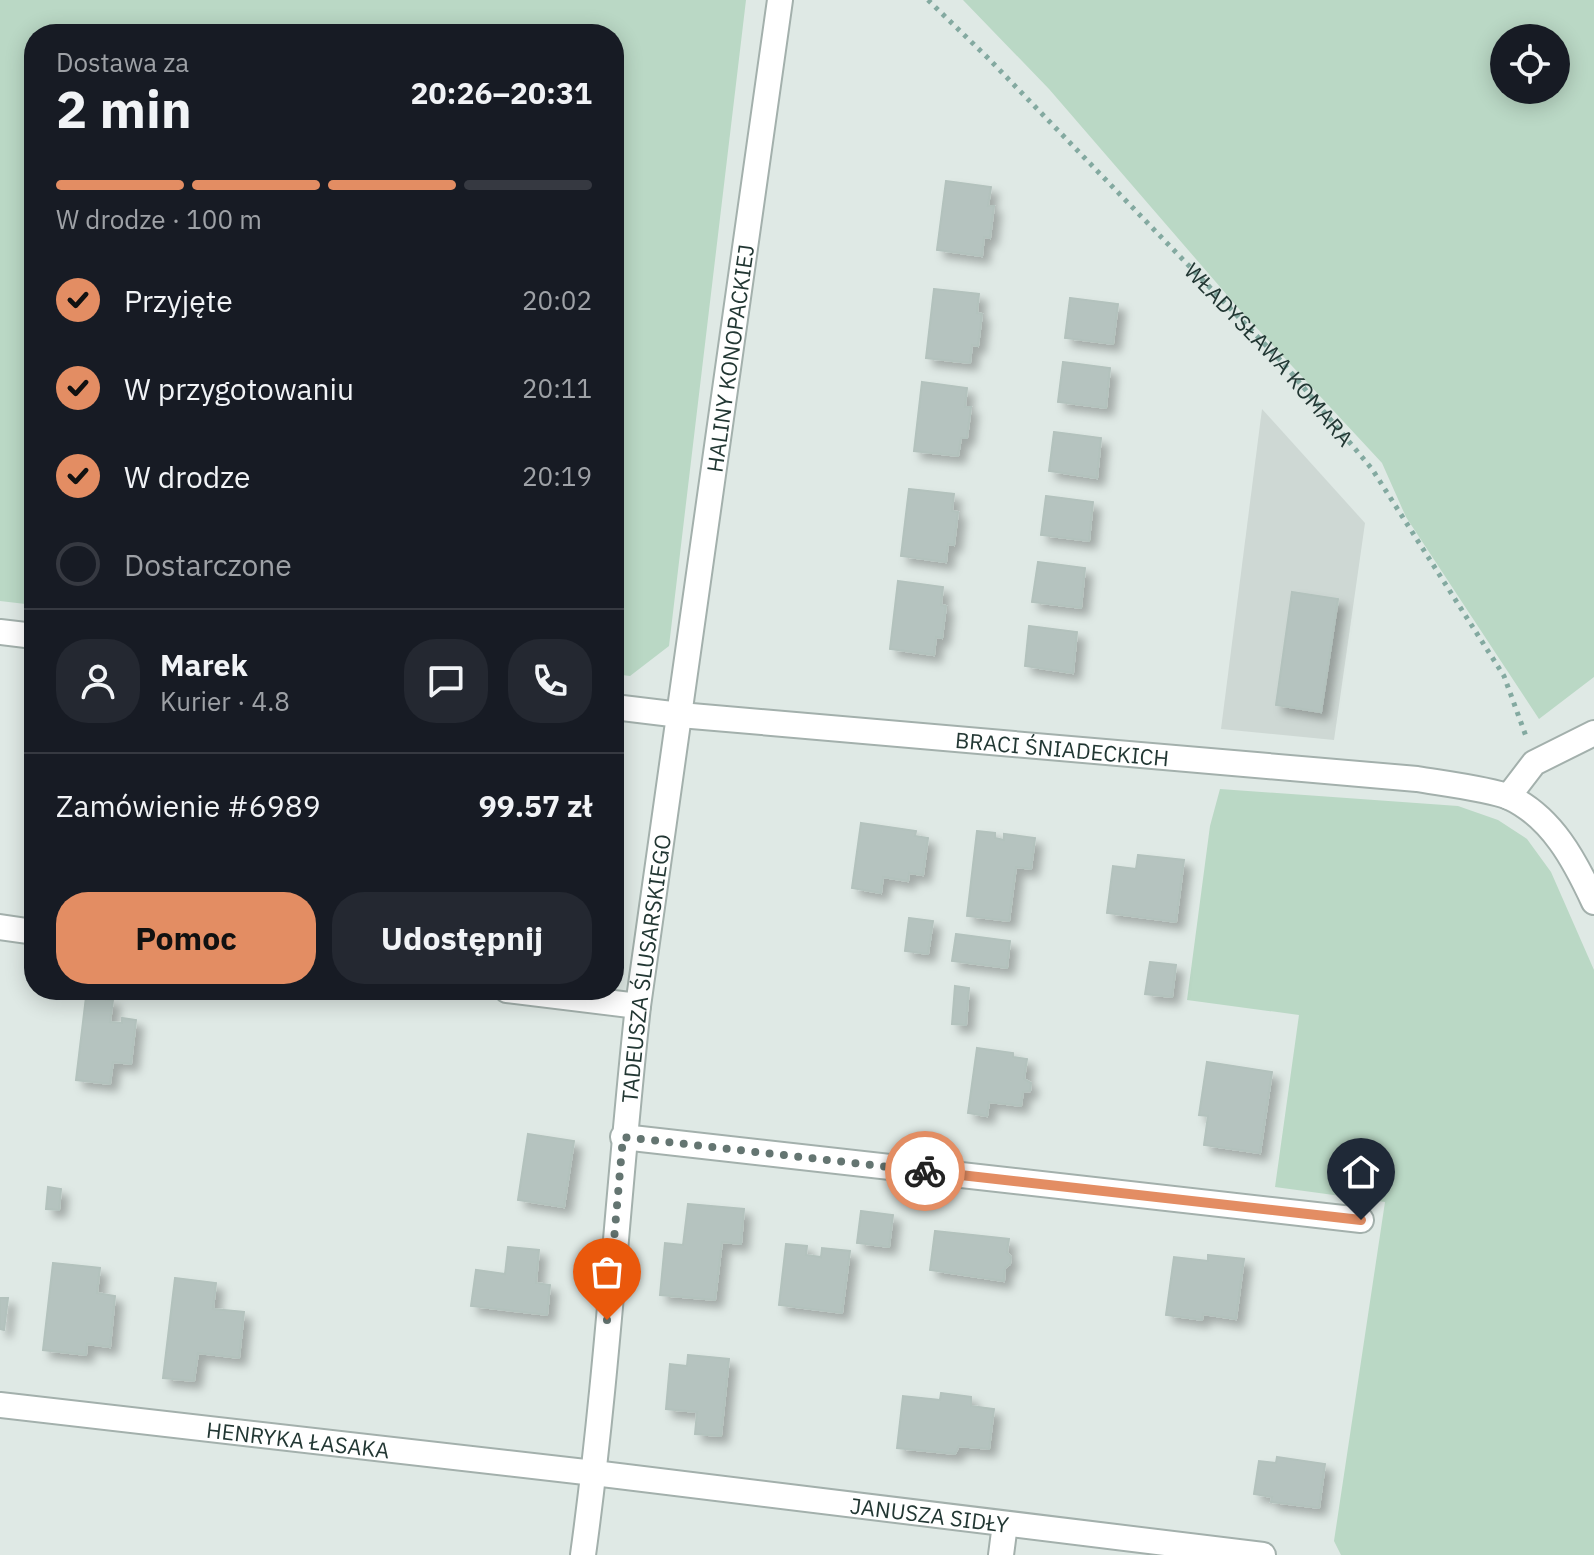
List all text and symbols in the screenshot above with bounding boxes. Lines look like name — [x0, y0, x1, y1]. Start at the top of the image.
map controls — [1490, 24, 1570, 104]
button: locate — [1490, 24, 1570, 104]
text: Dostawa za — [56, 45, 189, 79]
text: 20:26–20:31 — [411, 73, 592, 112]
text: 2 min — [56, 75, 192, 142]
text: W drodze · 100 m — [56, 202, 262, 236]
street label: HALINY KONOPACKIEJ — [699, 242, 760, 474]
street label: WŁADYSŁAWA KOMARA — [1179, 256, 1361, 452]
icon: check — [56, 278, 100, 322]
text: Przyjęte — [124, 281, 233, 320]
text: 20:02 — [522, 283, 592, 317]
icon: check — [56, 366, 100, 410]
text: W przygotowaniu — [124, 369, 354, 408]
text: 20:11 — [522, 371, 592, 405]
icon: check — [56, 454, 100, 498]
text: W drodze — [124, 457, 250, 496]
text: 20:19 — [522, 459, 592, 493]
text: Dostarczone — [124, 545, 292, 584]
button: person — [56, 639, 140, 723]
button: chat — [404, 639, 488, 723]
button: phone — [508, 639, 592, 723]
text: Marek — [160, 645, 248, 684]
text: Kurier · 4.8 — [160, 684, 290, 718]
street label: BRACI ŚNIADECKICH — [954, 724, 1170, 772]
text: Zamówienie #6989 — [56, 786, 321, 825]
text: 99.57 zł — [479, 786, 592, 825]
street label: TADEUSZA ŚLUSARSKIEGO — [614, 832, 677, 1104]
button: Pomoc — [56, 892, 316, 984]
button: Udostępnij — [332, 892, 592, 984]
courier — [885, 1131, 965, 1211]
pin — [1327, 1138, 1395, 1220]
icon: bike — [903, 1149, 947, 1193]
icon: home — [1339, 1150, 1383, 1194]
pin — [573, 1238, 641, 1320]
icon: bag — [585, 1250, 629, 1294]
street label: HENRYKA ŁASAKA — [205, 1414, 391, 1464]
street label: JANUSZA SIDŁY — [849, 1490, 1011, 1538]

